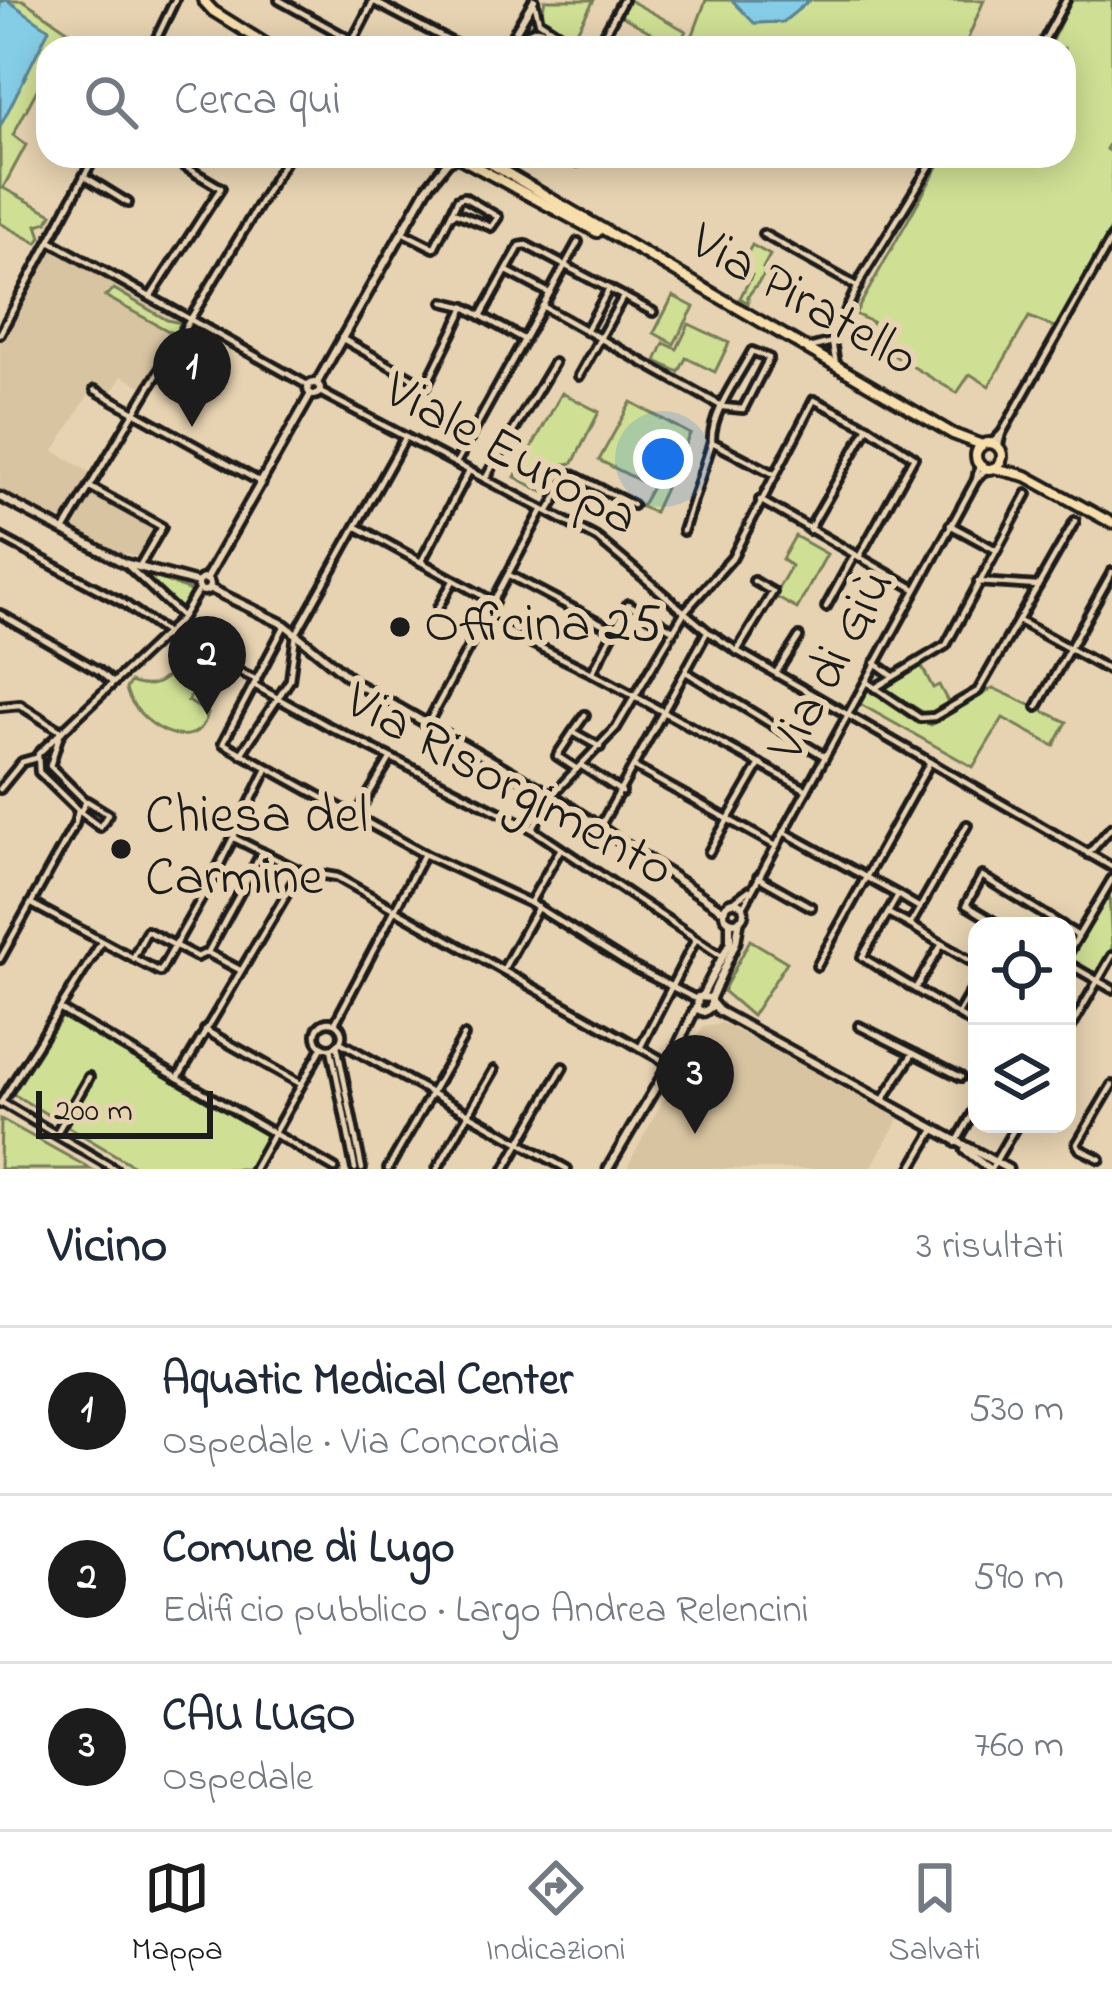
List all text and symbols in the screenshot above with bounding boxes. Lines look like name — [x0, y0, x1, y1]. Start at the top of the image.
search box — [36, 36, 1076, 168]
icon: search — [78, 69, 144, 135]
text: Cerca qui — [174, 69, 341, 135]
street label: Via Piratello — [673, 205, 932, 399]
pin: 1 — [153, 328, 231, 427]
street label: Viale Europa — [368, 353, 652, 558]
your location — [633, 429, 693, 489]
street label: Via di Giù — [749, 556, 916, 777]
place label: Officina 25 — [424, 588, 662, 666]
marker: Officina 25 — [387, 614, 413, 640]
pin: 2 — [168, 616, 246, 715]
street label: Via Risorgimento — [328, 664, 687, 911]
place label: Chiesa del Carmine — [145, 779, 368, 919]
marker: Chiesa del Carmine — [108, 836, 134, 862]
map controls — [968, 917, 1076, 1133]
button: locate — [968, 917, 1076, 1025]
button: layers — [968, 1025, 1076, 1133]
pin: 3 — [656, 1035, 734, 1134]
scale bar — [36, 1085, 213, 1138]
text: 200 m — [54, 1088, 133, 1136]
text: Vicino — [48, 1210, 167, 1285]
text: 3 risultati — [916, 1219, 1064, 1276]
text: Aquatic Medical Center — [162, 1349, 573, 1415]
text: 1 — [81, 1382, 93, 1439]
text: 530 m — [969, 1382, 1064, 1439]
text: Ospedale · Via Concordia — [162, 1415, 560, 1472]
text: Comune di Lugo — [162, 1517, 455, 1583]
text: 2 — [77, 1550, 97, 1607]
text: 590 m — [973, 1550, 1064, 1607]
text: Edificio pubblico · Largo Andrea Relencini — [162, 1583, 809, 1640]
text: CAU LUGO — [162, 1685, 356, 1751]
text: 3 — [79, 1718, 95, 1775]
text: 760 m — [974, 1718, 1064, 1775]
text: Ospedale — [162, 1751, 313, 1808]
tab: Mappa — [131, 1855, 223, 1975]
tab: Indicazioni — [486, 1855, 626, 1975]
tab: Salvati — [889, 1855, 981, 1975]

